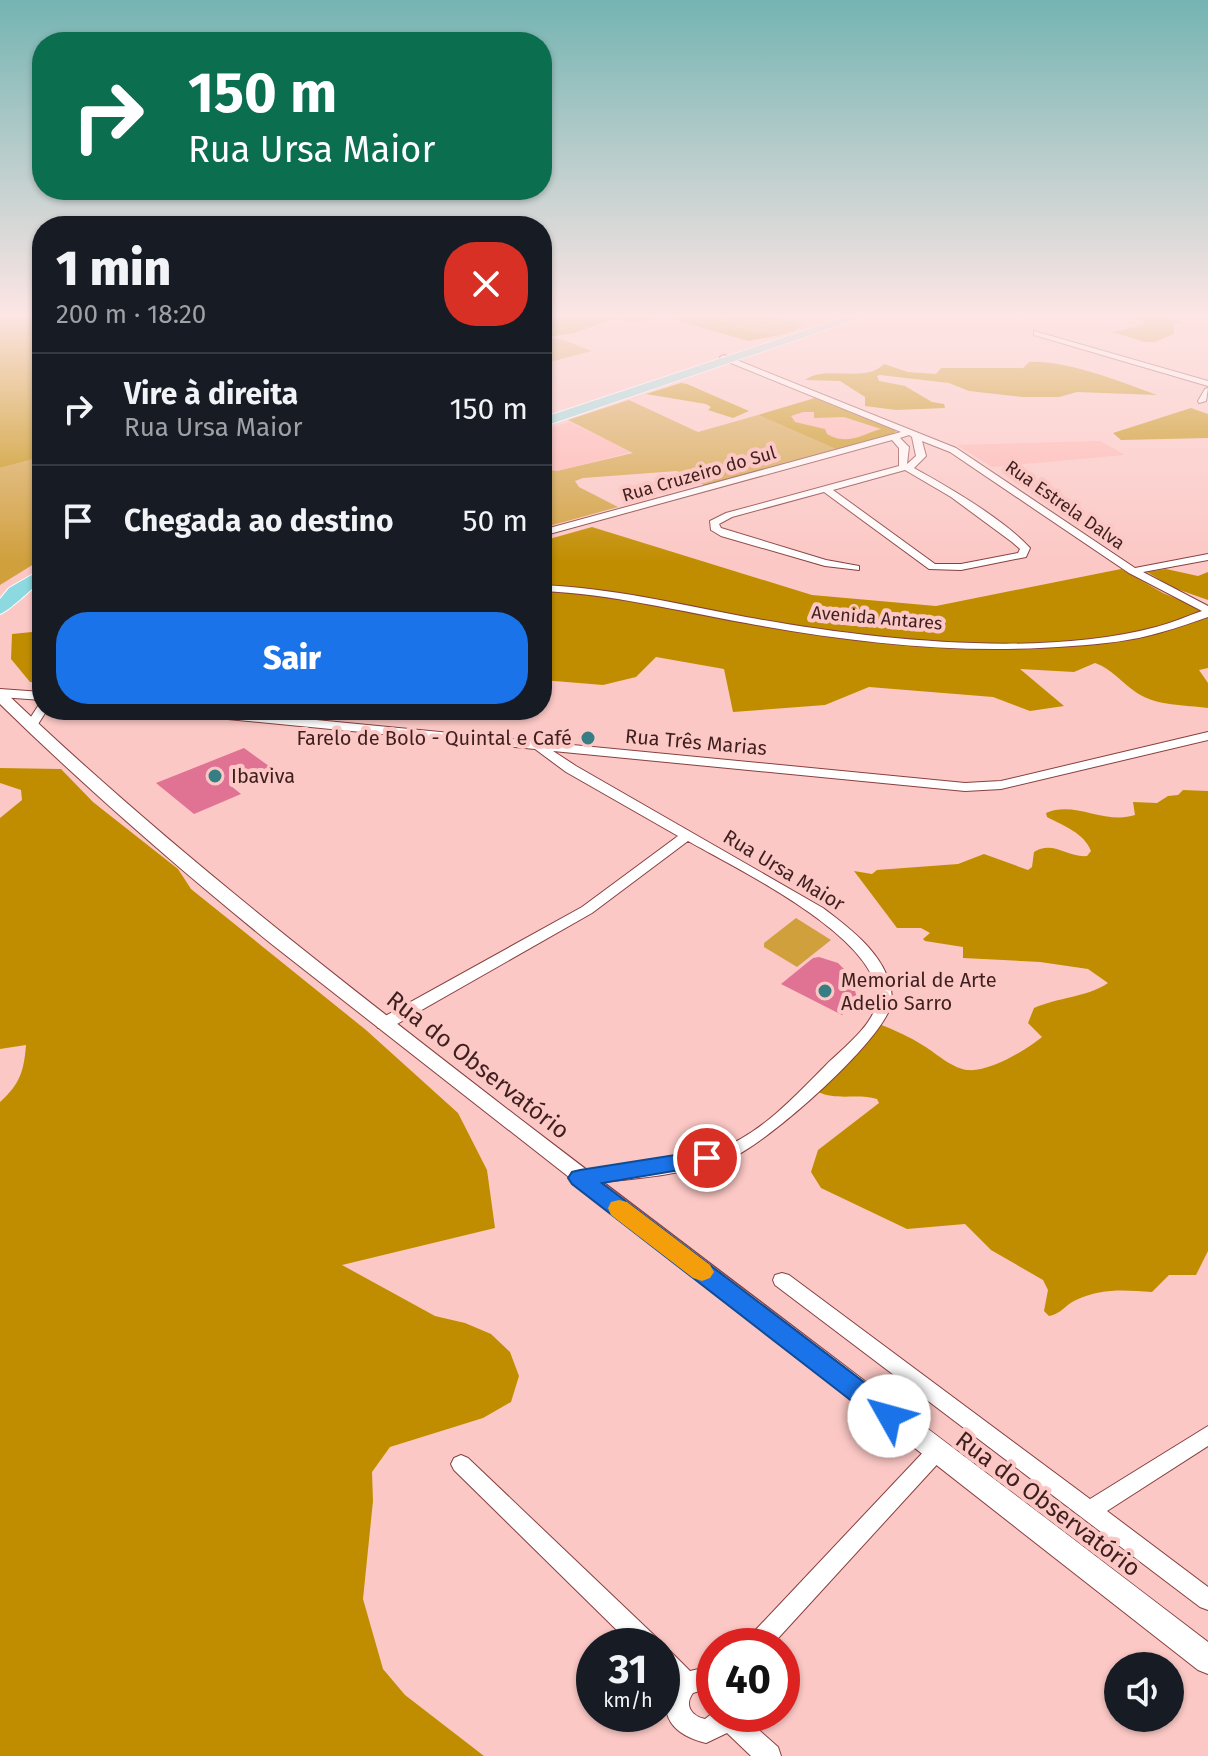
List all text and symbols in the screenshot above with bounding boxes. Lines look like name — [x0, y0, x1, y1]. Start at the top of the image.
text: 150 m — [188, 60, 337, 127]
icon: right — [56, 64, 160, 168]
text: Rua Ursa Maior — [188, 128, 435, 172]
text: 1 min — [56, 240, 171, 298]
button: close — [444, 242, 528, 326]
text: 200 m · 18:20 — [56, 299, 206, 330]
text: Vire à direita — [124, 376, 298, 412]
icon: right — [56, 387, 100, 431]
text: 150 m — [450, 391, 528, 427]
text: Rua Ursa Maior — [124, 412, 303, 443]
street label: Rua Cruzeiro do Sul — [620, 442, 778, 506]
street label: Rua Estrela Dalva — [1001, 456, 1129, 554]
icon: arrive — [56, 499, 100, 543]
text: Chegada ao destino — [124, 503, 394, 539]
text: 50 m — [463, 503, 528, 539]
street label: Avenida Antares — [811, 601, 943, 635]
button: Sair — [56, 612, 528, 704]
street label: Rua Três Marias — [624, 724, 768, 760]
place label: Farelo de Bolo - Quintal e Café — [296, 726, 572, 750]
marker: Farelo de Bolo - Quintal e Café — [579, 729, 597, 747]
place label: Ibaviva — [231, 764, 295, 788]
marker: Ibaviva — [206, 767, 224, 785]
street label: Rua Ursa Maior — [719, 824, 849, 916]
place label: Memorial de Arte Adelio Sarro — [841, 968, 997, 1015]
marker: Memorial de Arte Adelio Sarro — [816, 982, 834, 1000]
street label: Rua do Observatório — [381, 985, 575, 1145]
pin — [673, 1124, 741, 1192]
icon: arrive — [685, 1136, 729, 1180]
position arrow — [847, 1374, 931, 1458]
street label: Rua do Observatório — [950, 1425, 1146, 1583]
speed limit sign: 40 — [696, 1628, 800, 1732]
text: 31 — [609, 1646, 647, 1694]
map controls — [1104, 1652, 1184, 1732]
button: sound — [1104, 1652, 1184, 1732]
text: km/h — [603, 1688, 653, 1712]

